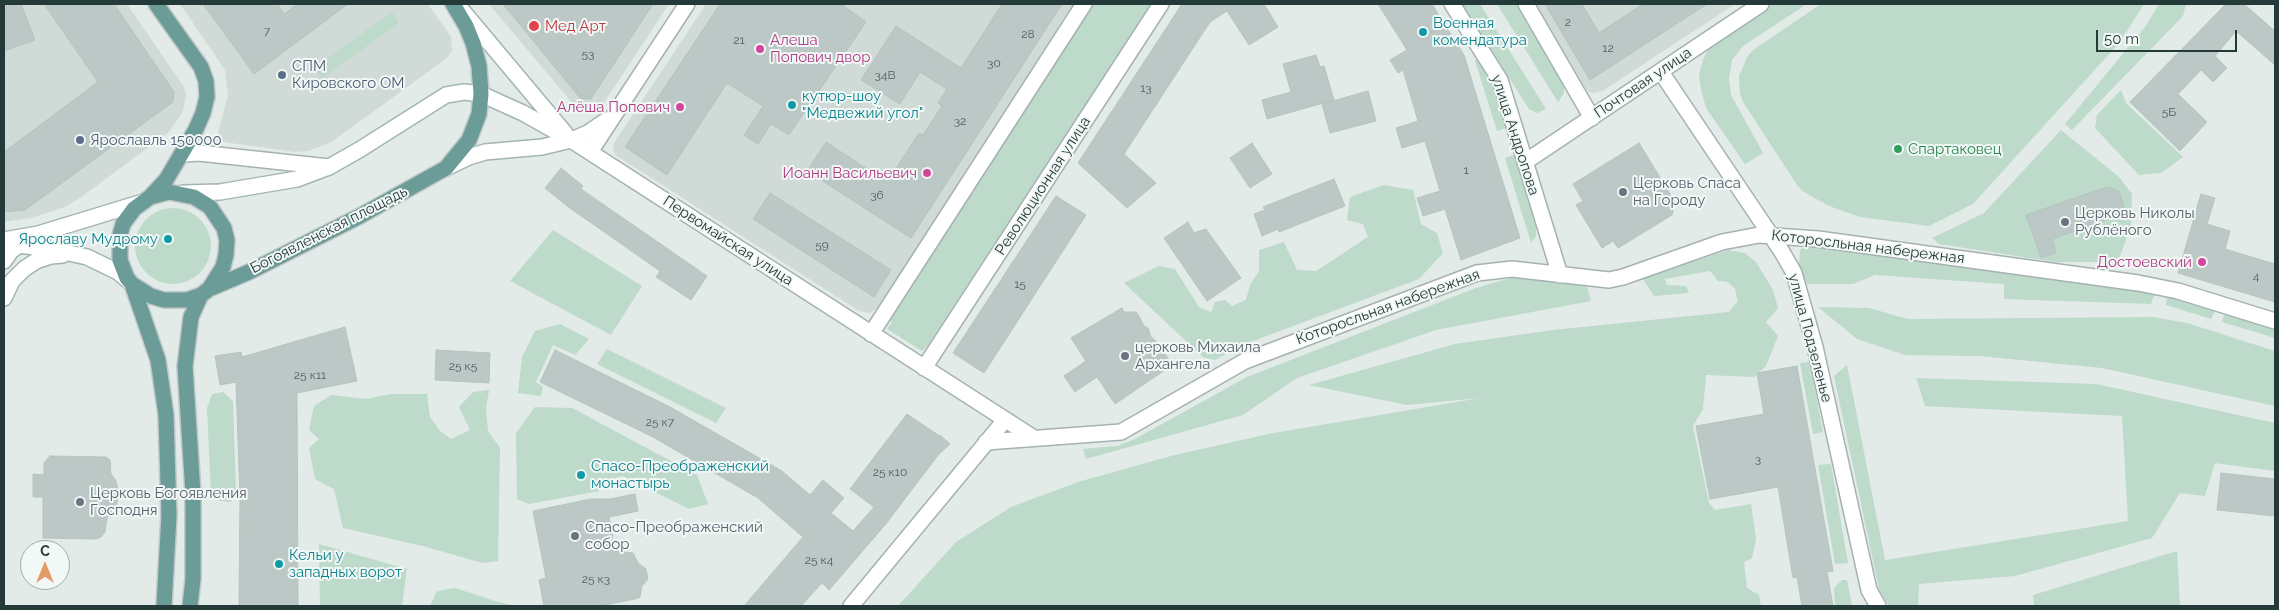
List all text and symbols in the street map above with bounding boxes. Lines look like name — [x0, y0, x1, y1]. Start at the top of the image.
place label: Военная комендатура — [1433, 14, 1527, 49]
house number: 2 — [1565, 15, 1571, 29]
place label: Мед Арт — [545, 17, 606, 35]
marker: Мед Арт — [527, 19, 541, 33]
scale bar — [2099, 20, 2240, 52]
house number: 7 — [264, 24, 270, 38]
marker: Военная комендатура — [1417, 26, 1429, 38]
house number: 28 — [1021, 27, 1035, 41]
text: 50 m — [2104, 30, 2139, 48]
place label: Алеша Попович двор — [770, 31, 870, 66]
house number: 21 — [733, 33, 745, 47]
house number: 12 — [1602, 41, 1614, 55]
marker: Алеша Попович двор — [754, 43, 766, 55]
street label: Почтовая улица — [1591, 44, 1695, 122]
house number: 53 — [582, 47, 594, 61]
house number: 30 — [987, 56, 1001, 70]
place label: СПМ Кировского ОМ — [292, 57, 404, 92]
house number: 34В — [875, 68, 895, 82]
marker: СПМ Кировского ОМ — [276, 69, 288, 81]
street label: улица Андропова — [1487, 72, 1543, 198]
house number: 13 — [1140, 81, 1152, 95]
place label: кутюр-шоу "Медвежий угол" — [802, 87, 923, 122]
place label: Алёша Попович — [557, 98, 670, 116]
marker: кутюр-шоу "Медвежий угол" — [786, 99, 798, 111]
marker: Алёша Попович — [674, 101, 686, 113]
house number: 5Б — [2162, 105, 2176, 119]
street label: Революционная улица — [991, 113, 1095, 259]
house number: 32 — [954, 114, 966, 128]
place label: Ярославль 150000 — [90, 131, 222, 149]
marker: Ярославль 150000 — [74, 134, 86, 146]
place label: Спартаковец — [1908, 140, 2001, 158]
marker: Спартаковец — [1892, 143, 1904, 155]
house number: 1 — [1463, 163, 1469, 177]
place label: Иоанн Васильевич — [783, 164, 917, 182]
marker: Иоанн Васильевич — [921, 167, 933, 179]
place label: Церковь Спаса на Городу — [1633, 174, 1741, 209]
street label: Богоявленская площадь — [247, 183, 411, 277]
marker: Церковь Спаса на Городу — [1617, 186, 1629, 198]
house number: 36 — [870, 188, 884, 202]
street label: Первомайская улица — [660, 192, 796, 290]
place label: Церковь Николы Рублёного — [2075, 204, 2195, 239]
marker: Церковь Николы Рублёного — [2059, 216, 2071, 228]
street label: Которосльная набережная — [1770, 226, 1966, 268]
place label: Ярославу Мудрому — [19, 230, 158, 248]
marker: Ярославу Мудрому — [162, 233, 174, 245]
house number: 59 — [815, 238, 829, 252]
place label: Достоевский — [2097, 253, 2192, 271]
marker: Достоевский — [2196, 256, 2208, 268]
street label: Которосльная набережная — [1294, 265, 1482, 349]
house number: 4 — [2253, 269, 2259, 283]
street label: улица Подзеленье — [1784, 272, 1836, 404]
house number: 15 — [1014, 277, 1026, 291]
place label: церковь Михаила Архангела — [1135, 338, 1261, 373]
marker: церковь Михаила Архангела — [1119, 350, 1131, 362]
house number: 25 к5 — [449, 359, 477, 373]
house number: 25 к11 — [294, 368, 326, 382]
house number: 25 к7 — [646, 415, 674, 429]
house number: 3 — [1755, 452, 1761, 466]
place label: Спасо-Преображенский монастырь — [591, 457, 769, 492]
house number: 25 к10 — [873, 465, 907, 479]
marker: Спасо-Преображенский монастырь — [575, 469, 587, 481]
place label: Церковь Богоявления Господня — [90, 484, 247, 519]
marker: Церковь Богоявления Господня — [74, 496, 86, 508]
place label: Спасо-Преображенский собор — [585, 518, 763, 553]
marker: Спасо-Преображенский собор — [569, 530, 581, 542]
north arrow — [20, 540, 70, 590]
text: С — [40, 543, 50, 559]
place label: Кельи у западных ворот — [289, 546, 402, 581]
house number: 25 к4 — [805, 553, 833, 567]
marker: Кельи у западных ворот — [273, 558, 285, 570]
house number: 25 к3 — [582, 572, 610, 586]

